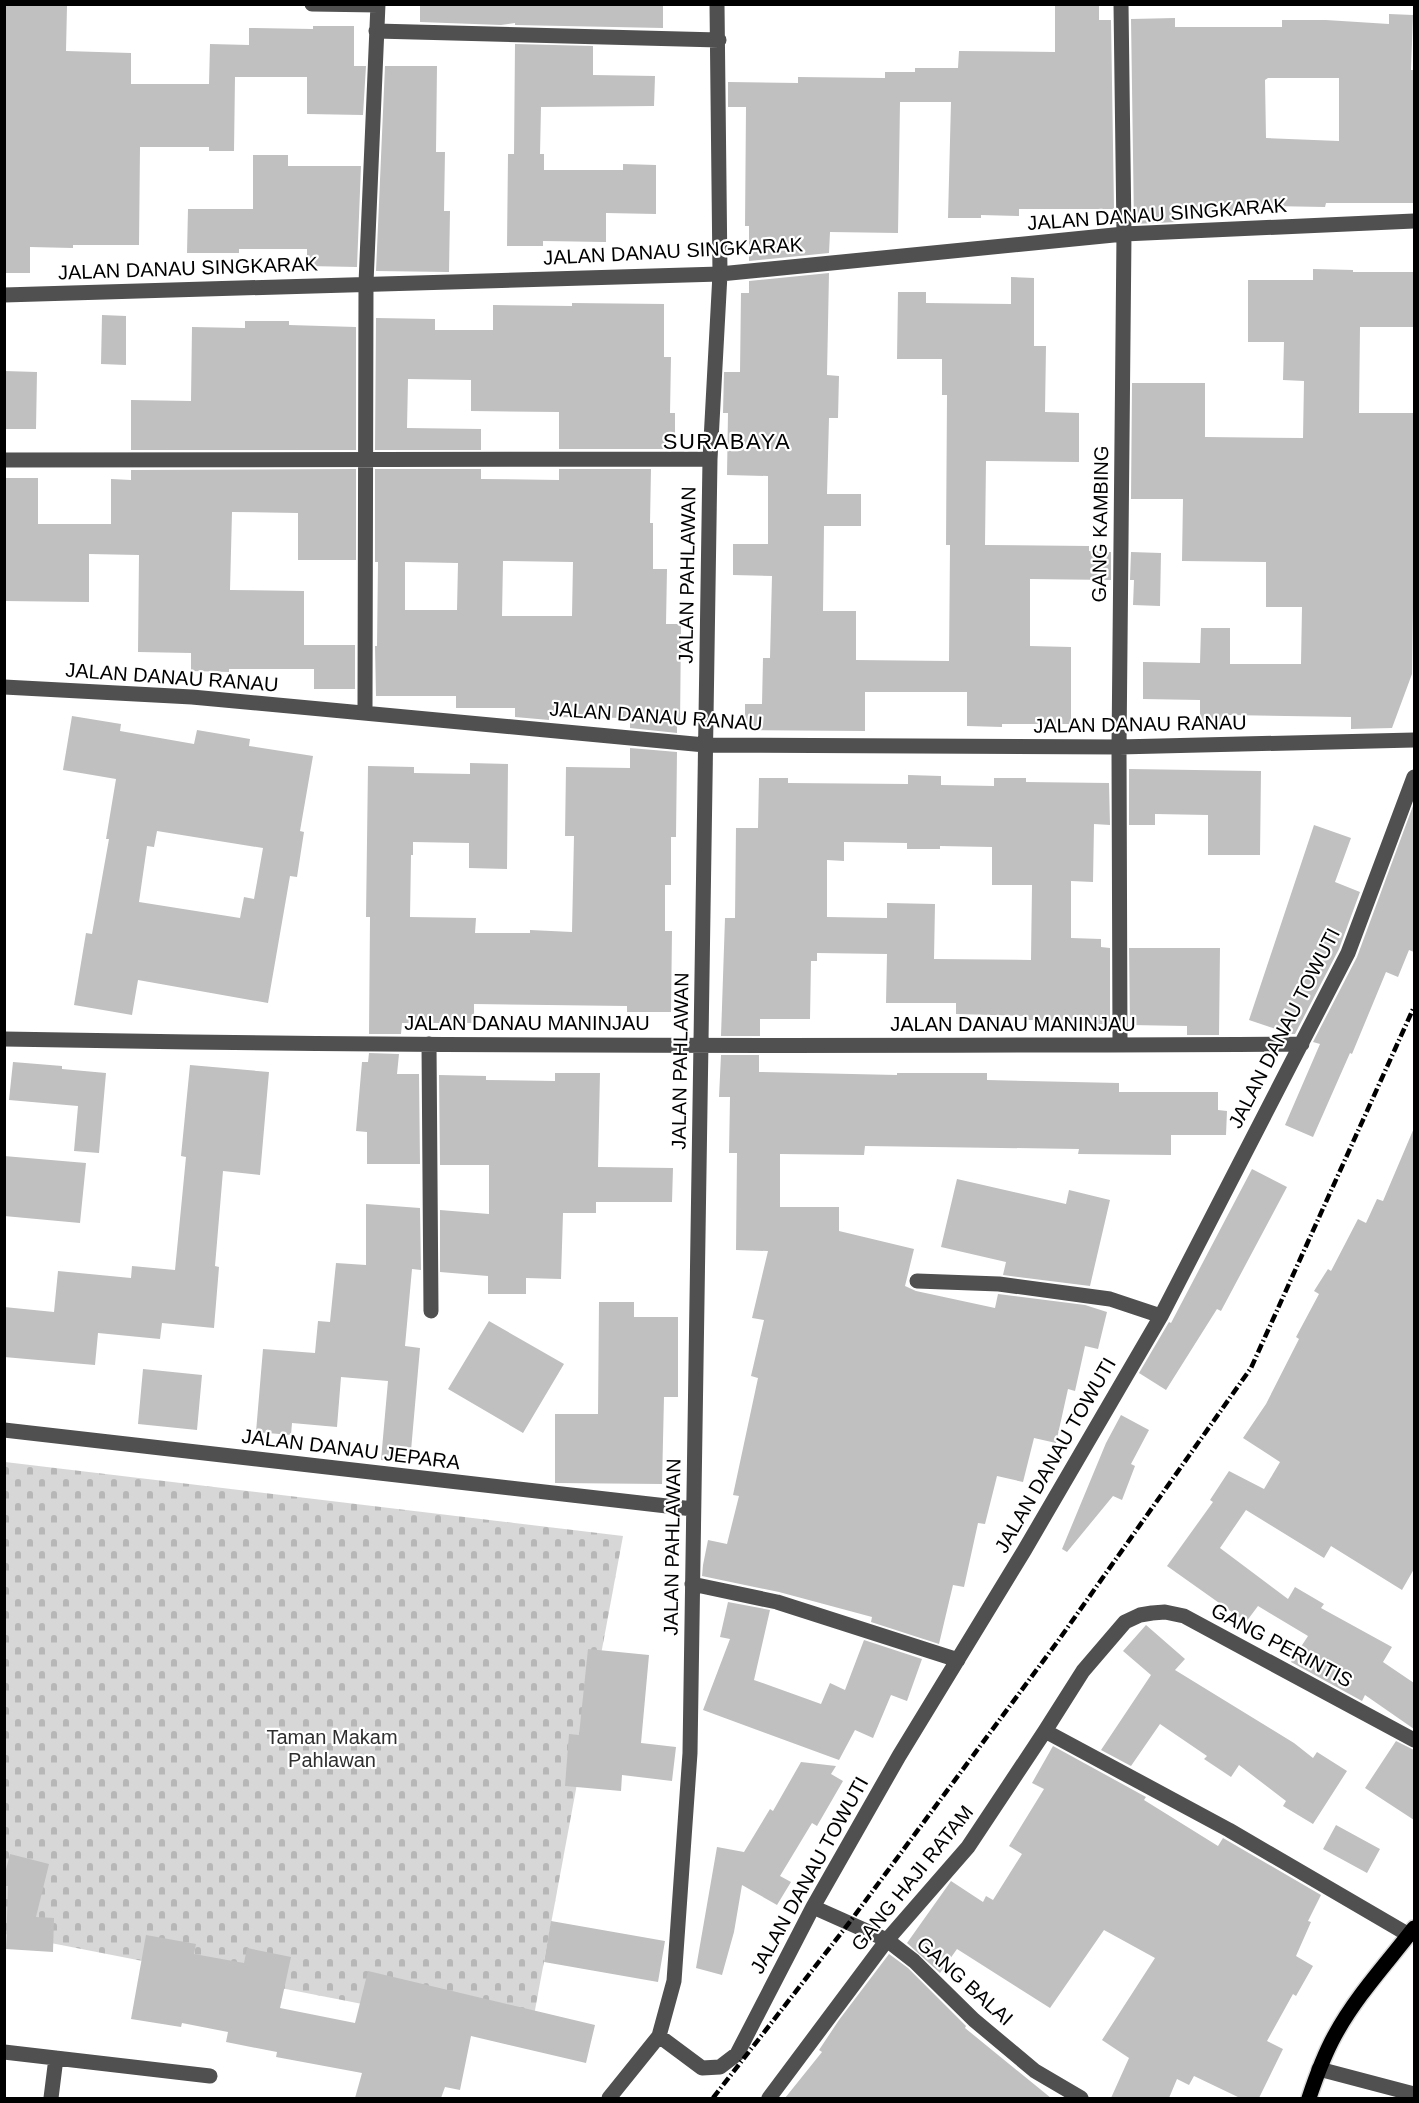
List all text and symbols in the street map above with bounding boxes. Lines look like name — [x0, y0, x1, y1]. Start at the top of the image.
street label: JALAN DANAU SINGKARAK — [1027, 194, 1288, 234]
street label: JALAN DANAU SINGKARAK — [543, 233, 804, 269]
street label: JALAN DANAU SINGKARAK — [58, 252, 319, 284]
district label: SURABAYA — [663, 429, 791, 454]
street label: GANG KAMBING — [1088, 445, 1112, 603]
street label: JALAN PAHLAWAN — [674, 486, 700, 664]
street label: JALAN DANAU RANAU — [65, 659, 279, 695]
street label: JALAN DANAU RANAU — [549, 698, 763, 734]
street label: JALAN DANAU RANAU — [1033, 711, 1247, 737]
street label: JALAN DANAU TOWUTI — [1224, 924, 1344, 1132]
street label: JALAN PAHLAWAN — [667, 972, 693, 1150]
street label: JALAN DANAU MANINJAU — [404, 1012, 650, 1034]
street label: JALAN DANAU MANINJAU — [890, 1013, 1136, 1035]
street label: JALAN DANAU TOWUTI — [990, 1354, 1120, 1556]
street label: JALAN DANAU JEPARA — [241, 1425, 462, 1473]
street label: JALAN PAHLAWAN — [659, 1458, 685, 1636]
street label: GANG PERINTIS — [1208, 1599, 1356, 1691]
park label: Taman Makam Pahlawan — [266, 1726, 398, 1771]
street label: JALAN DANAU TOWUTI — [746, 1773, 872, 1977]
street label: GANG HAJI RATAM — [847, 1801, 977, 1955]
street label: GANG BALAI — [913, 1932, 1017, 2030]

